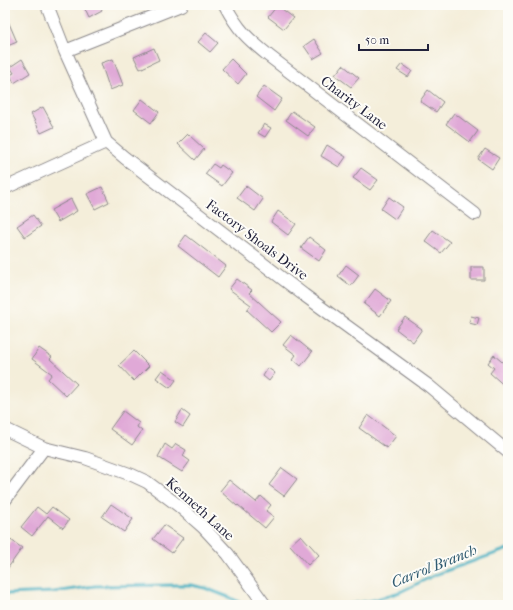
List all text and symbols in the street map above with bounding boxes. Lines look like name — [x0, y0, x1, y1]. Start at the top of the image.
scale bar — [359, 26, 428, 52]
text: 50 m — [365, 33, 389, 47]
street label: Charity Lane — [317, 72, 391, 134]
street label: Factory Shoals Drive — [203, 196, 311, 284]
street label: Kenneth Lane — [162, 474, 238, 544]
water label: Carrol Branch — [389, 541, 480, 591]

